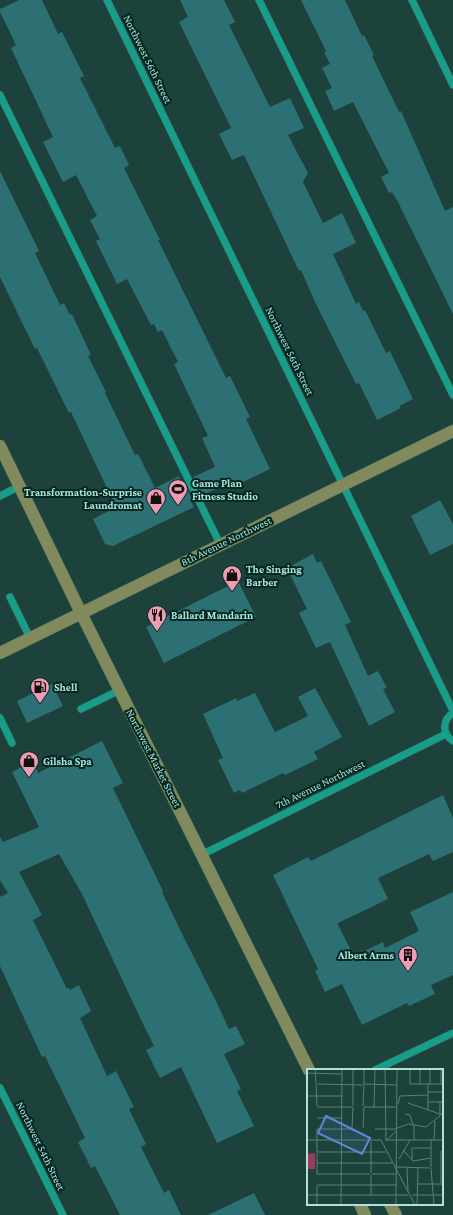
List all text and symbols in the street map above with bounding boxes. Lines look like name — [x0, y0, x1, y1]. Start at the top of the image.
street label: Northwest 56th Street — [121, 13, 175, 106]
street label: Northwest 56th Street — [263, 305, 317, 398]
place label: Game Plan Fitness Studio — [192, 477, 258, 502]
sports icon: Game Plan Fitness Studio — [167, 478, 189, 506]
place label: Transformation-Surprise Laundromat — [24, 486, 142, 511]
shop icon: Transformation-Surprise Laundromat — [145, 487, 167, 515]
street label: 8th Avenue Northwest — [179, 514, 273, 568]
place label: The Singing Barber — [246, 563, 302, 588]
shop icon: The Singing Barber — [221, 564, 243, 592]
restaurant icon: Ballard Mandarin — [146, 604, 168, 632]
place label: Ballard Mandarin — [171, 609, 254, 621]
fuel station icon: Shell — [29, 676, 51, 704]
place label: Shell — [54, 681, 78, 693]
street label: Northwest Market Street — [124, 707, 184, 809]
shop icon: Gilsha Spa — [18, 750, 40, 778]
place label: Gilsha Spa — [43, 755, 92, 767]
street label: 7th Avenue Northwest — [273, 757, 367, 811]
building icon: Albert Arms — [397, 944, 419, 972]
place label: Albert Arms — [337, 949, 395, 961]
inset map — [307, 1069, 443, 1205]
street label: Northwest 54th Street — [14, 1100, 68, 1193]

